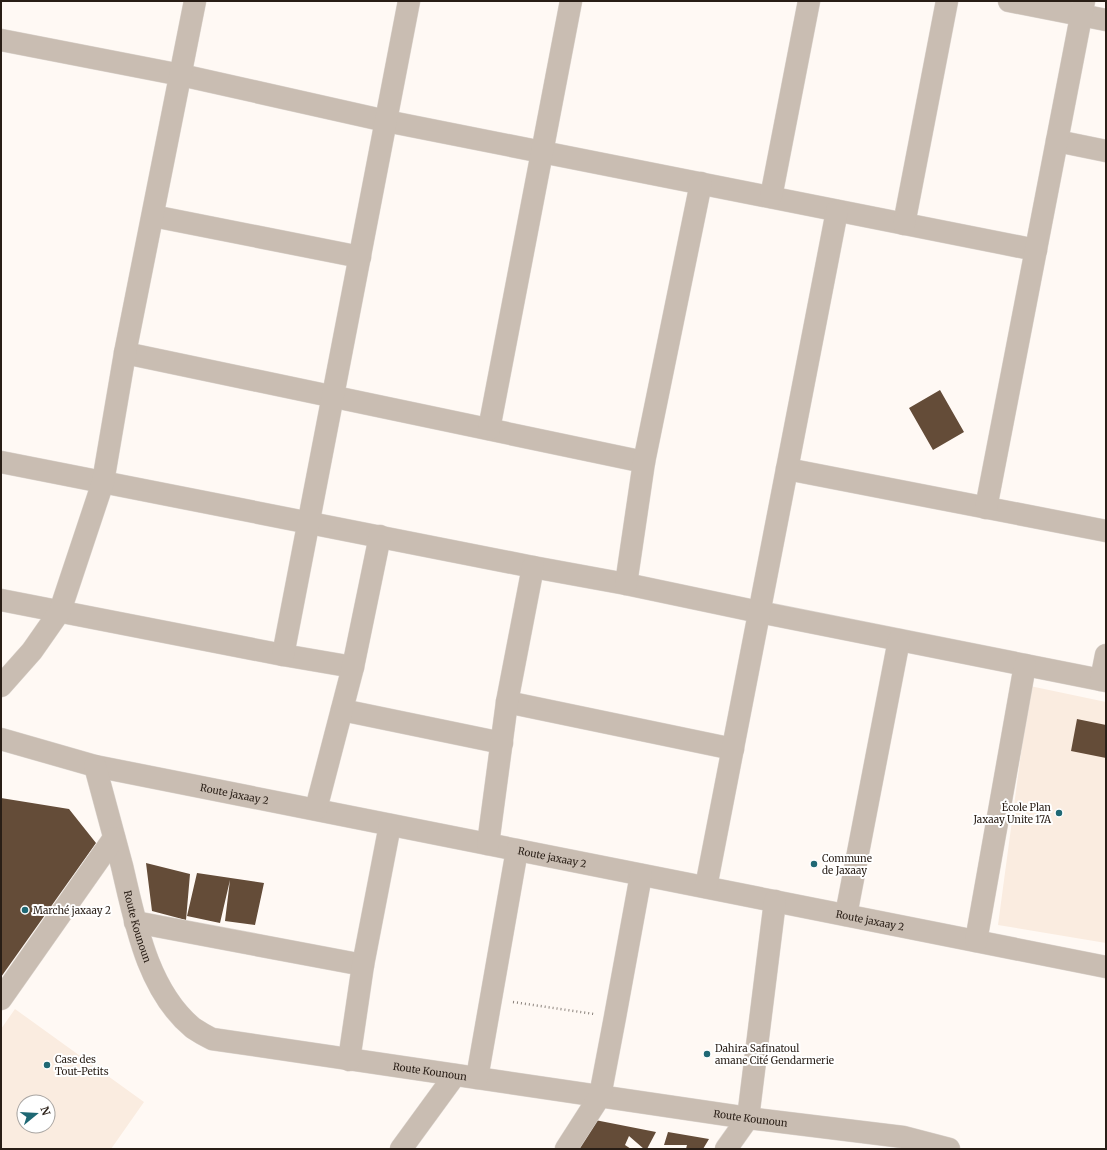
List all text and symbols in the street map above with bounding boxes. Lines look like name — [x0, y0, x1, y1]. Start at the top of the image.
street label: Route jaxaay 2 — [199, 781, 270, 807]
place label: École Plan Jaxaay Unite 17A — [972, 800, 1052, 826]
marker: École Plan Jaxaay Unite 17A — [1054, 808, 1064, 818]
street label: Route jaxaay 2 — [517, 844, 588, 871]
place label: Commune de Jaxaay — [822, 852, 872, 877]
marker: Commune de Jaxaay — [809, 859, 819, 869]
street label: Route Kounoun — [121, 889, 154, 965]
place label: Marché jaxaay 2 — [33, 904, 111, 917]
marker: Marché jaxaay 2 — [20, 905, 30, 915]
street label: Route jaxaay 2 — [835, 907, 905, 934]
place label: Dahira Safinatoul amane Cité Gendarmerie — [715, 1042, 834, 1067]
marker: Dahira Safinatoul amane Cité Gendarmerie — [702, 1049, 712, 1059]
place label: Case des Tout-Petits — [55, 1053, 109, 1078]
marker: Case des Tout-Petits — [42, 1060, 52, 1070]
street label: Route Kounoun — [392, 1060, 468, 1084]
north arrow — [16, 1094, 56, 1134]
text: N — [38, 1105, 54, 1117]
street label: Route Kounoun — [713, 1107, 789, 1130]

